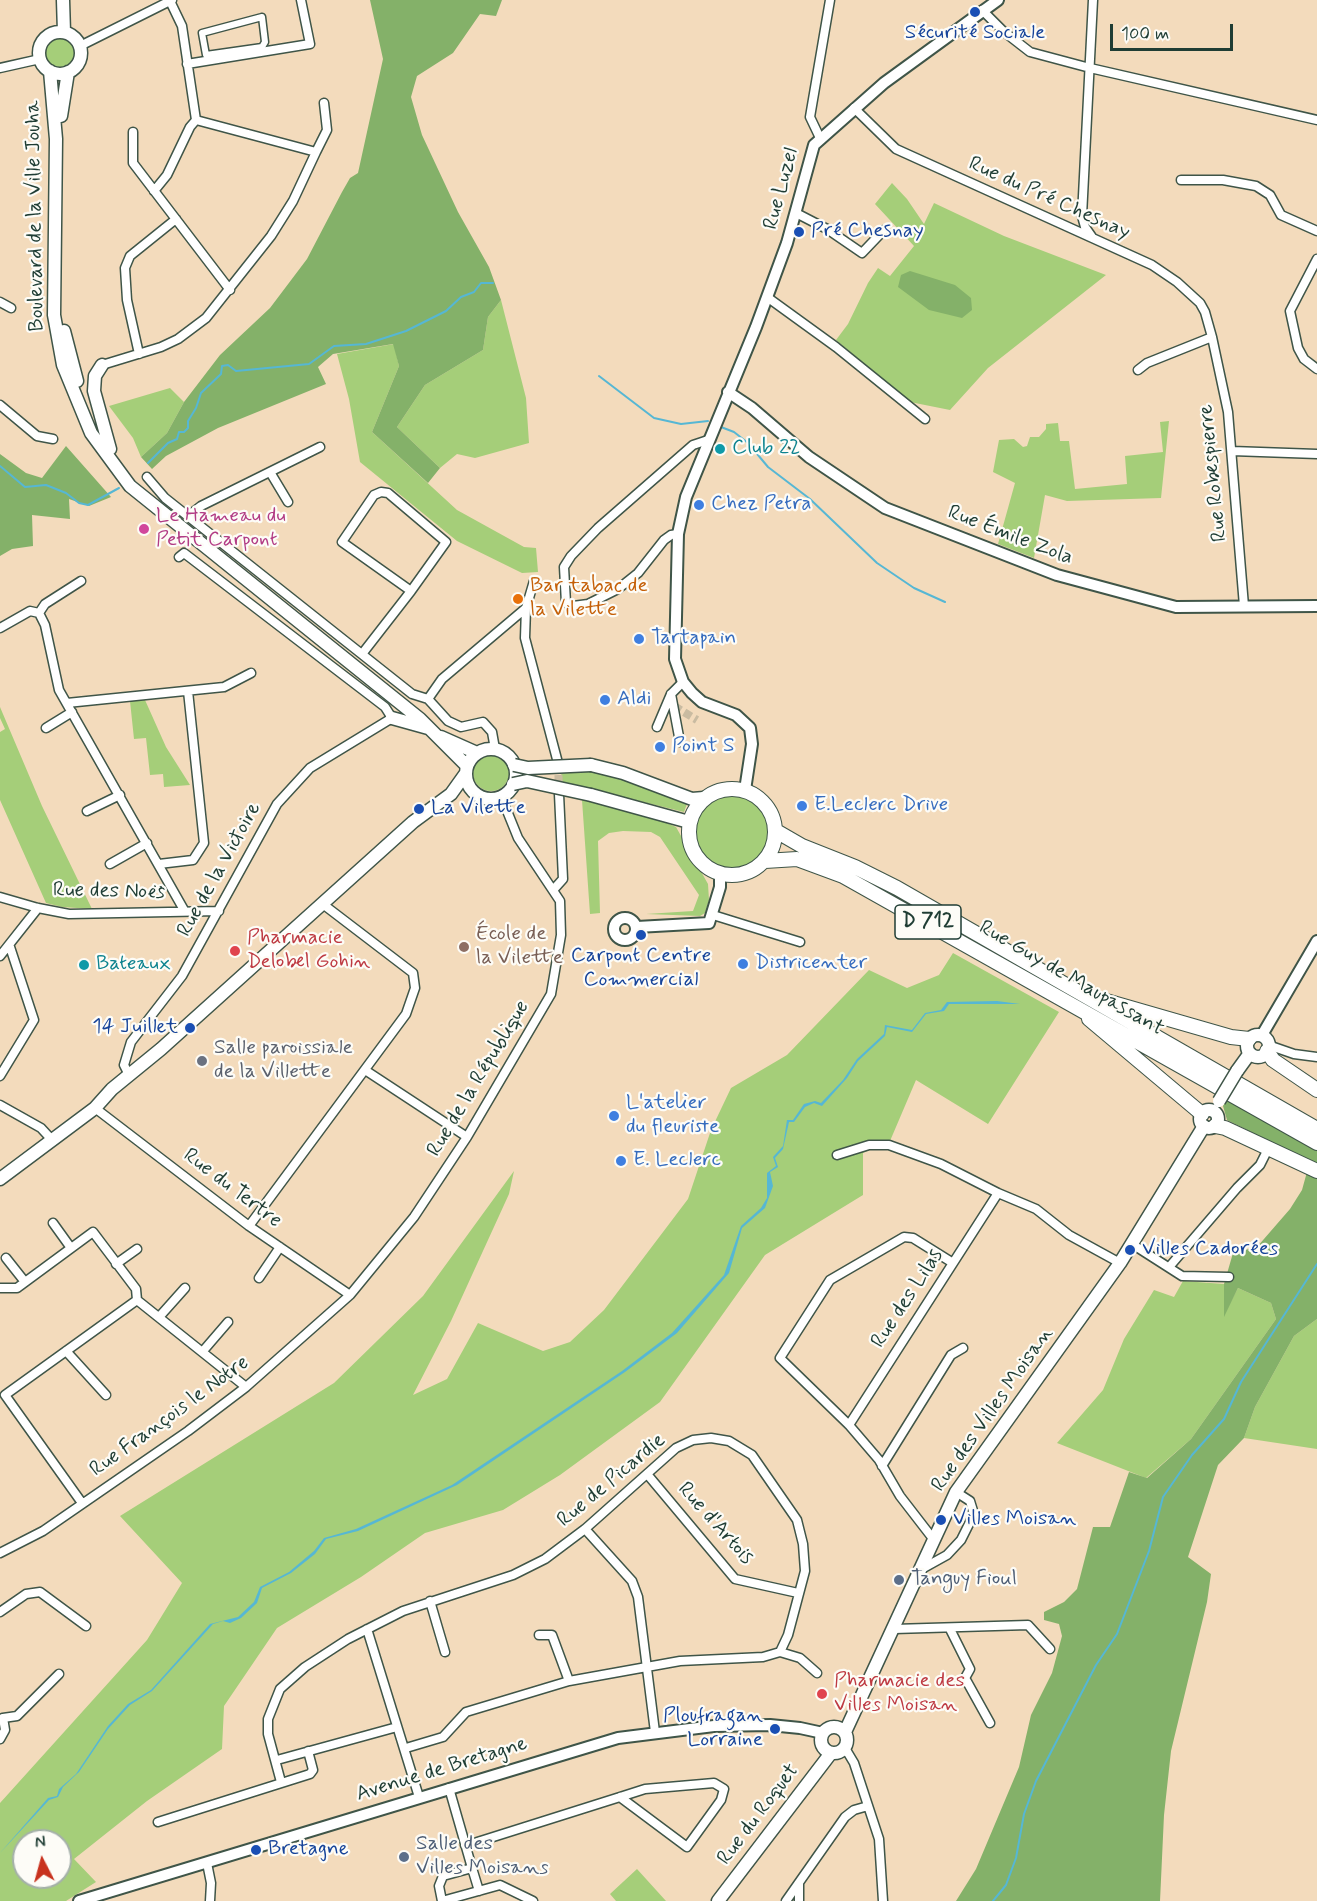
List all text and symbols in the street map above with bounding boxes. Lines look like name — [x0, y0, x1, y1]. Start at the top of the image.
marker: Sécurité Sociale — [968, 5, 982, 19]
scale bar — [1113, 12, 1236, 50]
place label: Sécurité Sociale — [905, 21, 1045, 47]
text: 100 m — [1121, 22, 1169, 46]
street label: Boulevard de la Ville Jouha — [21, 100, 51, 332]
street label: Rue Luzel — [759, 145, 805, 233]
street label: Rue du Pré Chesnay — [964, 152, 1134, 246]
place label: Pré Chesnay — [811, 219, 924, 245]
marker: Pré Chesnay — [792, 225, 806, 239]
street label: Rue Robespierre — [1194, 403, 1234, 543]
place label: Club 22 — [732, 436, 800, 462]
marker: Club 22 — [713, 442, 727, 456]
place label: Chez Petra — [711, 492, 811, 518]
marker: Chez Petra — [692, 498, 706, 512]
street label: Rue Émile Zola — [944, 501, 1076, 571]
place label: Le Hameau du Petit Carpont — [156, 504, 286, 554]
marker: Le Hameau du Petit Carpont — [137, 522, 151, 536]
place label: Bar tabac de la Vilette — [530, 574, 648, 624]
marker: Bar tabac de la Vilette — [511, 592, 525, 606]
place label: Tartapain — [651, 626, 736, 652]
marker: Tartapain — [632, 632, 646, 646]
place label: Aldi — [617, 687, 651, 713]
marker: Aldi — [598, 693, 612, 707]
place label: Point S — [672, 734, 735, 760]
marker: Point S — [653, 740, 667, 754]
place label: E.Leclerc Drive — [814, 793, 948, 819]
place label: La Vilette — [431, 796, 526, 822]
street label: Rue de la Victoire — [173, 798, 267, 942]
marker: E.Leclerc Drive — [795, 799, 809, 813]
marker: La Vilette — [412, 802, 426, 816]
street label: Rue des Noës — [53, 878, 165, 906]
road number: D 712 — [895, 905, 961, 939]
street label: Rue Guy de Maupassant — [974, 916, 1168, 1042]
place label: École de la Vilette — [476, 922, 563, 972]
place label: Pharmacie Delobel Gohin — [247, 926, 370, 976]
marker: Carpont Centre Commercial — [634, 928, 648, 942]
marker: École de la Vilette — [457, 940, 471, 954]
marker: Pharmacie Delobel Gohin — [228, 944, 242, 958]
place label: Carpont Centre Commercial — [571, 944, 711, 994]
place label: Districenter — [755, 951, 867, 977]
place label: Bateaux — [96, 952, 171, 978]
marker: Districenter — [736, 957, 750, 971]
marker: Bateaux — [77, 958, 91, 972]
street label: Rue de la République — [422, 996, 536, 1162]
place label: 14 Juillet — [92, 1015, 178, 1041]
marker: 14 Juillet — [183, 1021, 197, 1035]
place label: Salle paroissiale de la Villette — [214, 1036, 353, 1086]
marker: Salle paroissiale de la Villette — [195, 1054, 209, 1068]
place label: L'atelier du fleuriste — [626, 1091, 719, 1141]
marker: L'atelier du fleuriste — [607, 1109, 621, 1123]
street label: Rue du Tertre — [178, 1144, 286, 1234]
place label: E. Leclerc — [633, 1148, 721, 1174]
marker: E. Leclerc — [614, 1154, 628, 1168]
place label: Villes Cadorées — [1142, 1237, 1278, 1263]
marker: Villes Cadorées — [1123, 1243, 1137, 1257]
street label: Rue des Lilas — [867, 1245, 949, 1353]
street label: Rue des Villes Moisan — [927, 1323, 1059, 1497]
street label: Rue François le Notre — [86, 1351, 254, 1483]
street label: Rue de Picardie — [553, 1429, 671, 1533]
street label: Rue d'Artois — [671, 1478, 759, 1570]
place label: Villes Moisan — [953, 1507, 1076, 1533]
marker: Villes Moisan — [934, 1513, 948, 1527]
place label: Tanguy Fioul — [911, 1567, 1017, 1593]
marker: Tanguy Fioul — [892, 1573, 906, 1587]
place label: Pharmacie des Villes Moisan — [834, 1669, 965, 1719]
marker: Pharmacie des Villes Moisan — [815, 1687, 829, 1701]
place label: Ploufragan Lorraine — [663, 1704, 763, 1754]
marker: Ploufragan Lorraine — [768, 1722, 782, 1736]
street label: Avenue de Bretagne — [353, 1732, 531, 1808]
street label: Rue du Roquet — [713, 1759, 805, 1871]
north arrow — [12, 1829, 72, 1889]
text: N — [34, 1832, 47, 1854]
place label: Salle des Villes Moisans — [416, 1832, 549, 1882]
place label: Bretagne — [268, 1837, 349, 1863]
marker: Bretagne — [249, 1843, 263, 1857]
marker: Salle des Villes Moisans — [397, 1850, 411, 1864]

